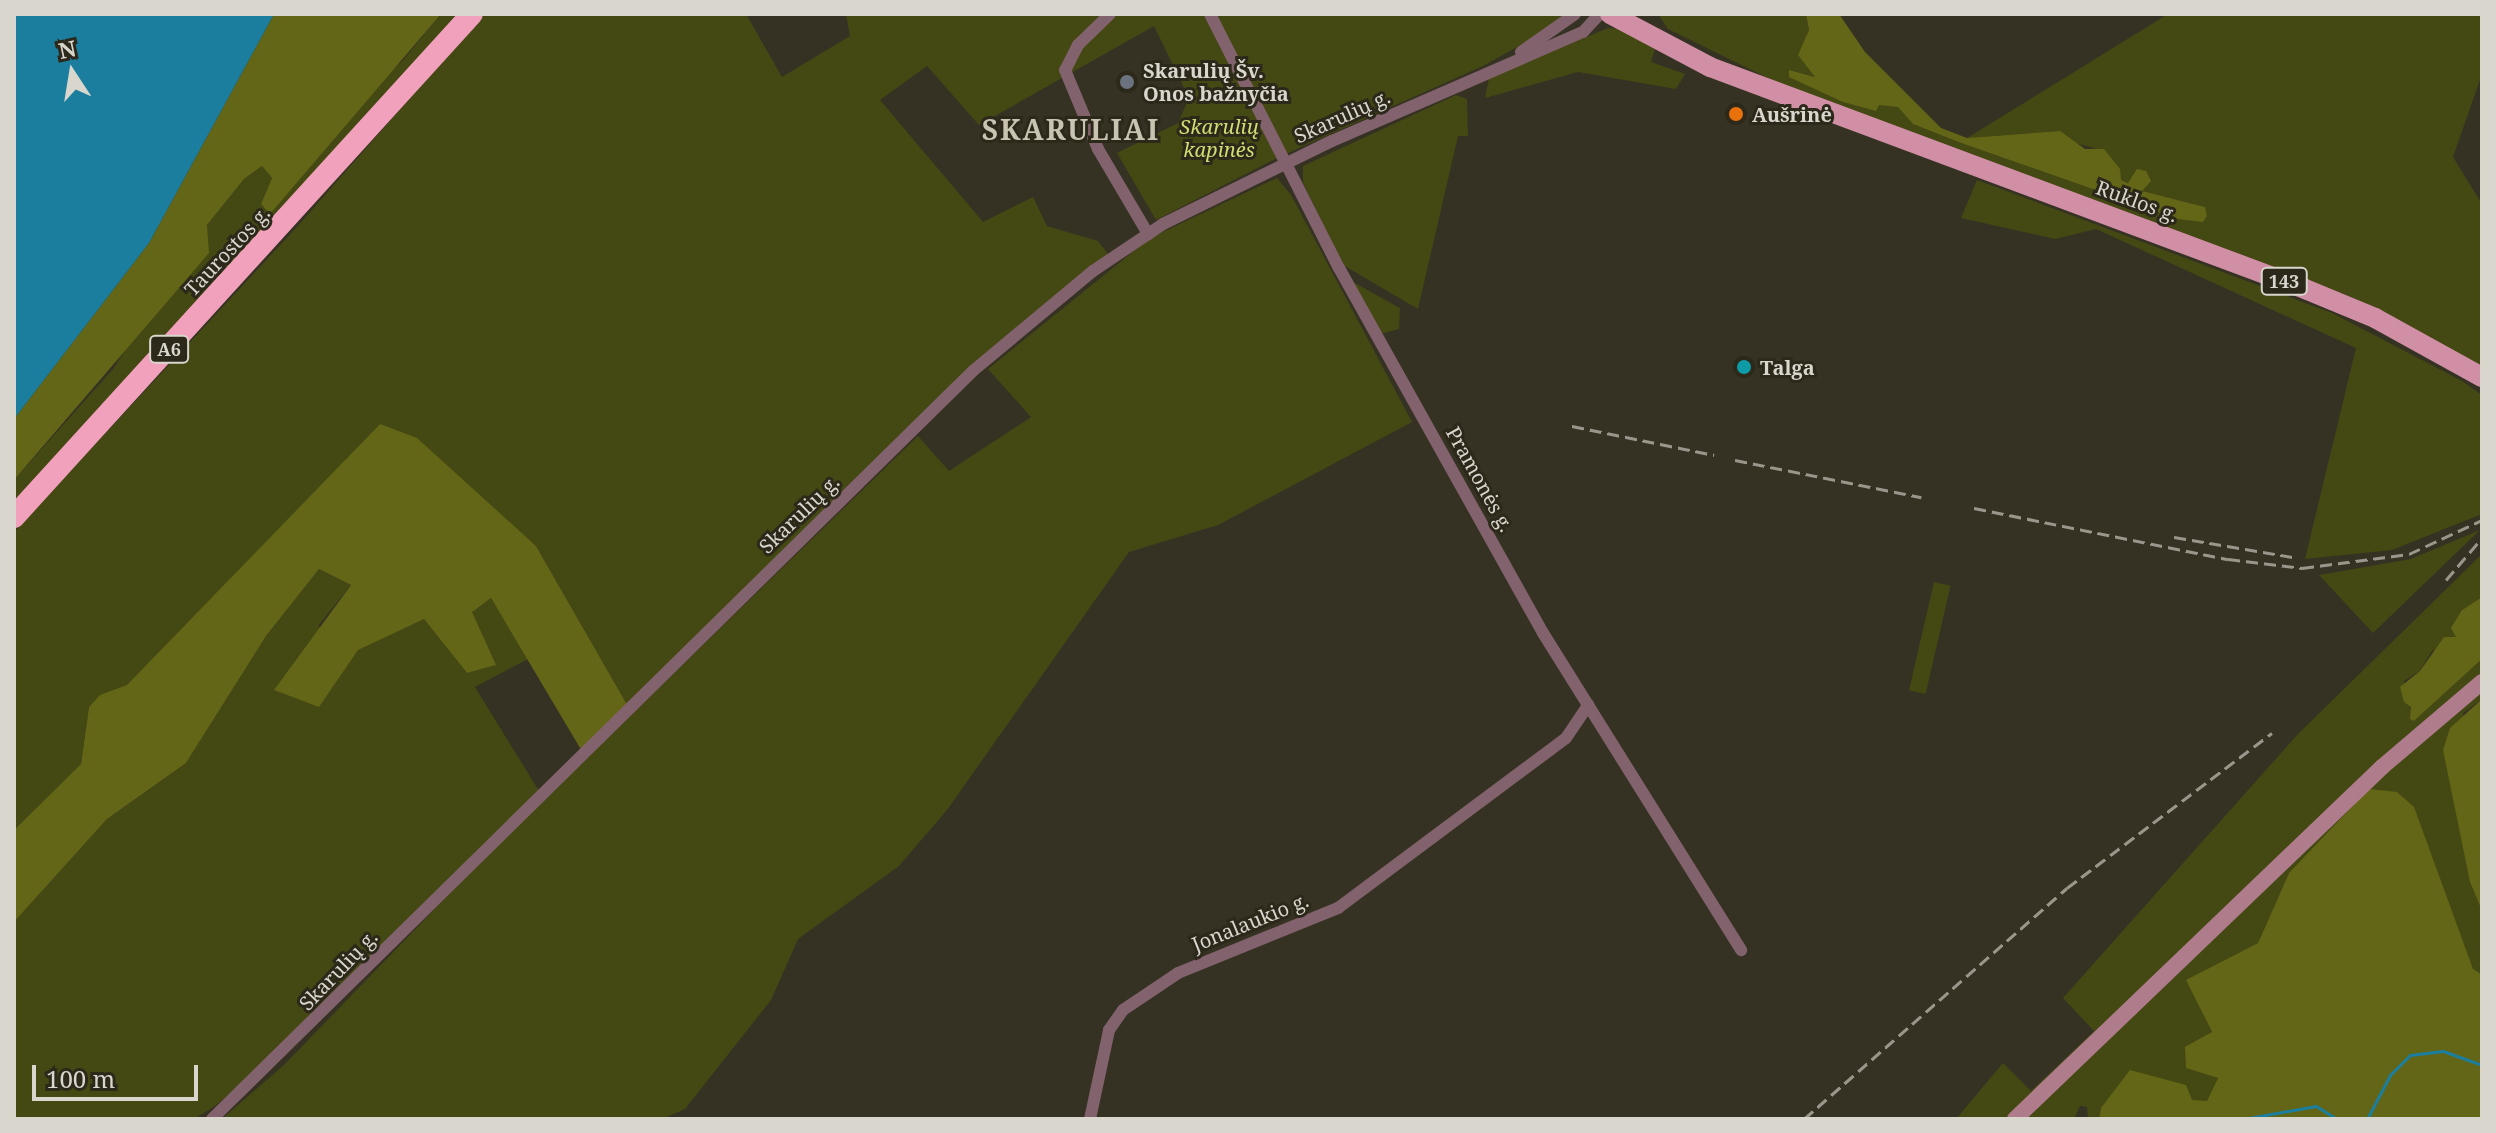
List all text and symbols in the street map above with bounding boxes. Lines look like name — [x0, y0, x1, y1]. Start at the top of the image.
north arrow — [32, 32, 112, 112]
text: N — [55, 32, 79, 65]
place label: Skarulių Šv. Onos bažnyčia — [1143, 58, 1289, 105]
marker: Skarulių Šv. Onos bažnyčia — [1118, 73, 1136, 91]
street label: Skarulių g. — [1290, 84, 1394, 148]
place label: Aušrinė — [1752, 102, 1832, 126]
marker: Aušrinė — [1727, 105, 1745, 123]
district label: SKARULIAI — [982, 112, 1160, 146]
park label: Skarulių kapinės — [1179, 114, 1259, 161]
street label: Ruklos g. — [2093, 175, 2181, 227]
street label: Taurostos g. — [179, 201, 275, 301]
road number: 143 — [2260, 267, 2308, 295]
road number: A6 — [149, 335, 189, 363]
place label: Talga — [1760, 355, 1815, 379]
marker: Talga — [1735, 358, 1753, 376]
street label: Pramonės g. — [1441, 422, 1519, 536]
street label: Skarulių g. — [754, 470, 844, 558]
street label: Jonalaukio g. — [1188, 888, 1312, 956]
street label: Skarulių g. — [294, 925, 382, 1015]
scale bar — [36, 1049, 202, 1099]
text: 100 m — [46, 1062, 115, 1095]

